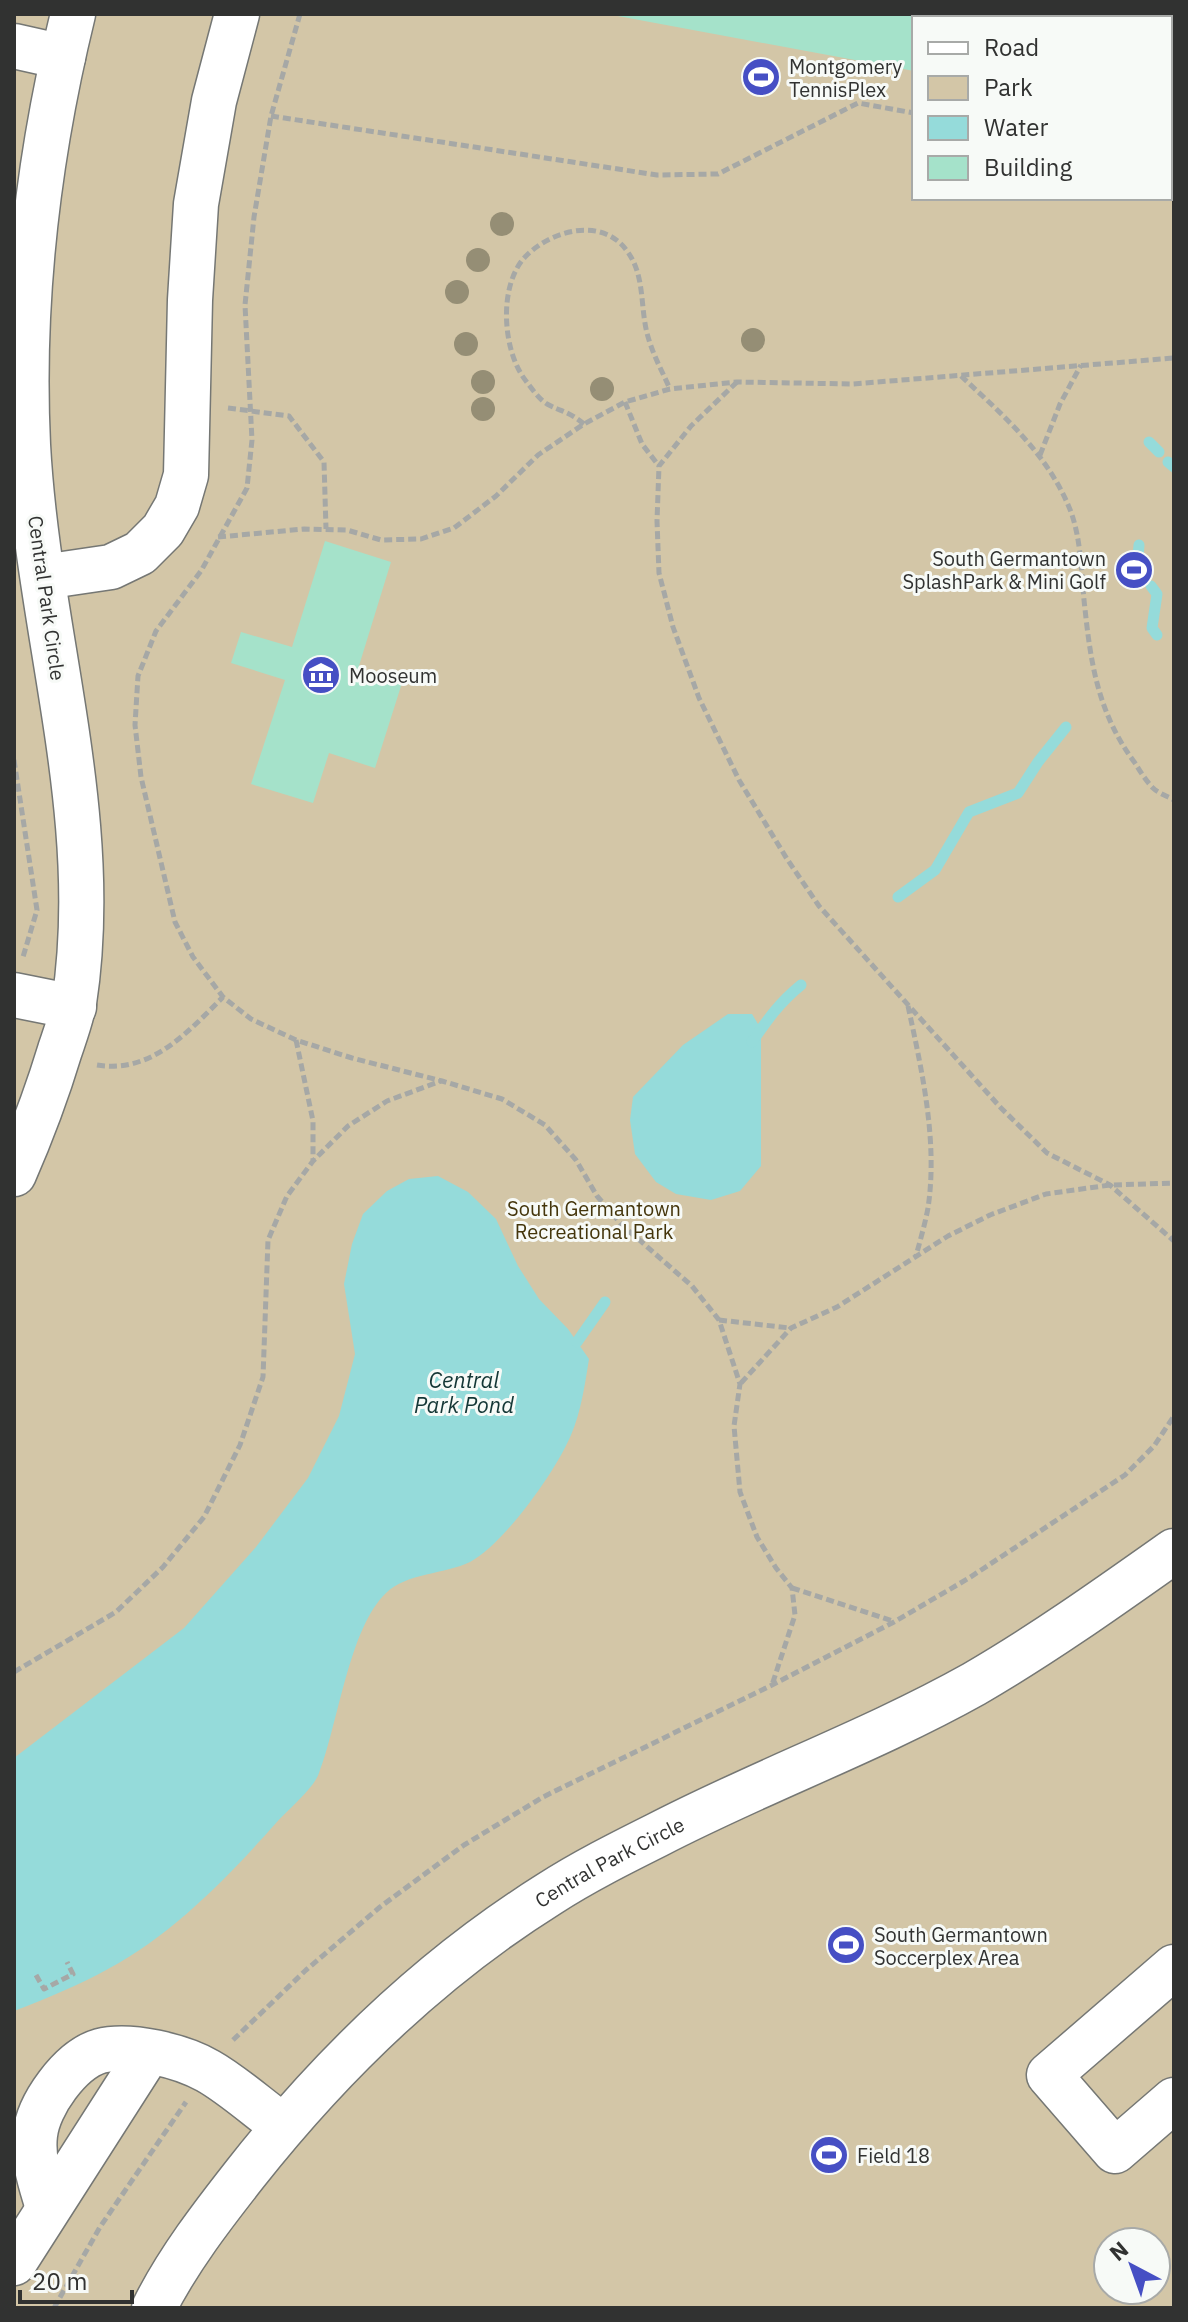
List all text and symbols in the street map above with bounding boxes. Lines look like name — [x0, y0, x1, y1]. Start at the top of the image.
legend — [912, 16, 1172, 200]
text: Road — [984, 31, 1039, 63]
place label: Montgomery TennisPlex — [789, 53, 902, 103]
sports icon: Montgomery TennisPlex — [740, 56, 782, 98]
text: Park — [984, 71, 1033, 103]
text: Water — [984, 111, 1048, 143]
text: Building — [984, 151, 1072, 183]
street label: Central Park Circle — [22, 514, 72, 682]
place label: South Germantown SplashPark & Mini Golf — [902, 545, 1107, 595]
sports icon: South Germantown SplashPark & Mini Golf — [1113, 549, 1155, 591]
museum icon: Mooseum — [300, 654, 342, 696]
place label: Mooseum — [349, 662, 437, 689]
park label: South Germantown Recreational Park — [507, 1195, 681, 1245]
water label: Central Park Pond — [414, 1365, 514, 1419]
street label: Central Park Circle — [529, 1810, 688, 1913]
place label: South Germantown Soccerplex Area — [874, 1921, 1048, 1971]
sports icon: South Germantown Soccerplex Area — [825, 1924, 867, 1966]
sports icon: Field 18 — [808, 2134, 850, 2176]
place label: Field 18 — [857, 2142, 930, 2169]
north arrow — [1092, 2226, 1172, 2306]
text: N — [1103, 2234, 1134, 2267]
scale bar — [20, 2254, 132, 2304]
text: 20 m — [32, 2265, 87, 2297]

